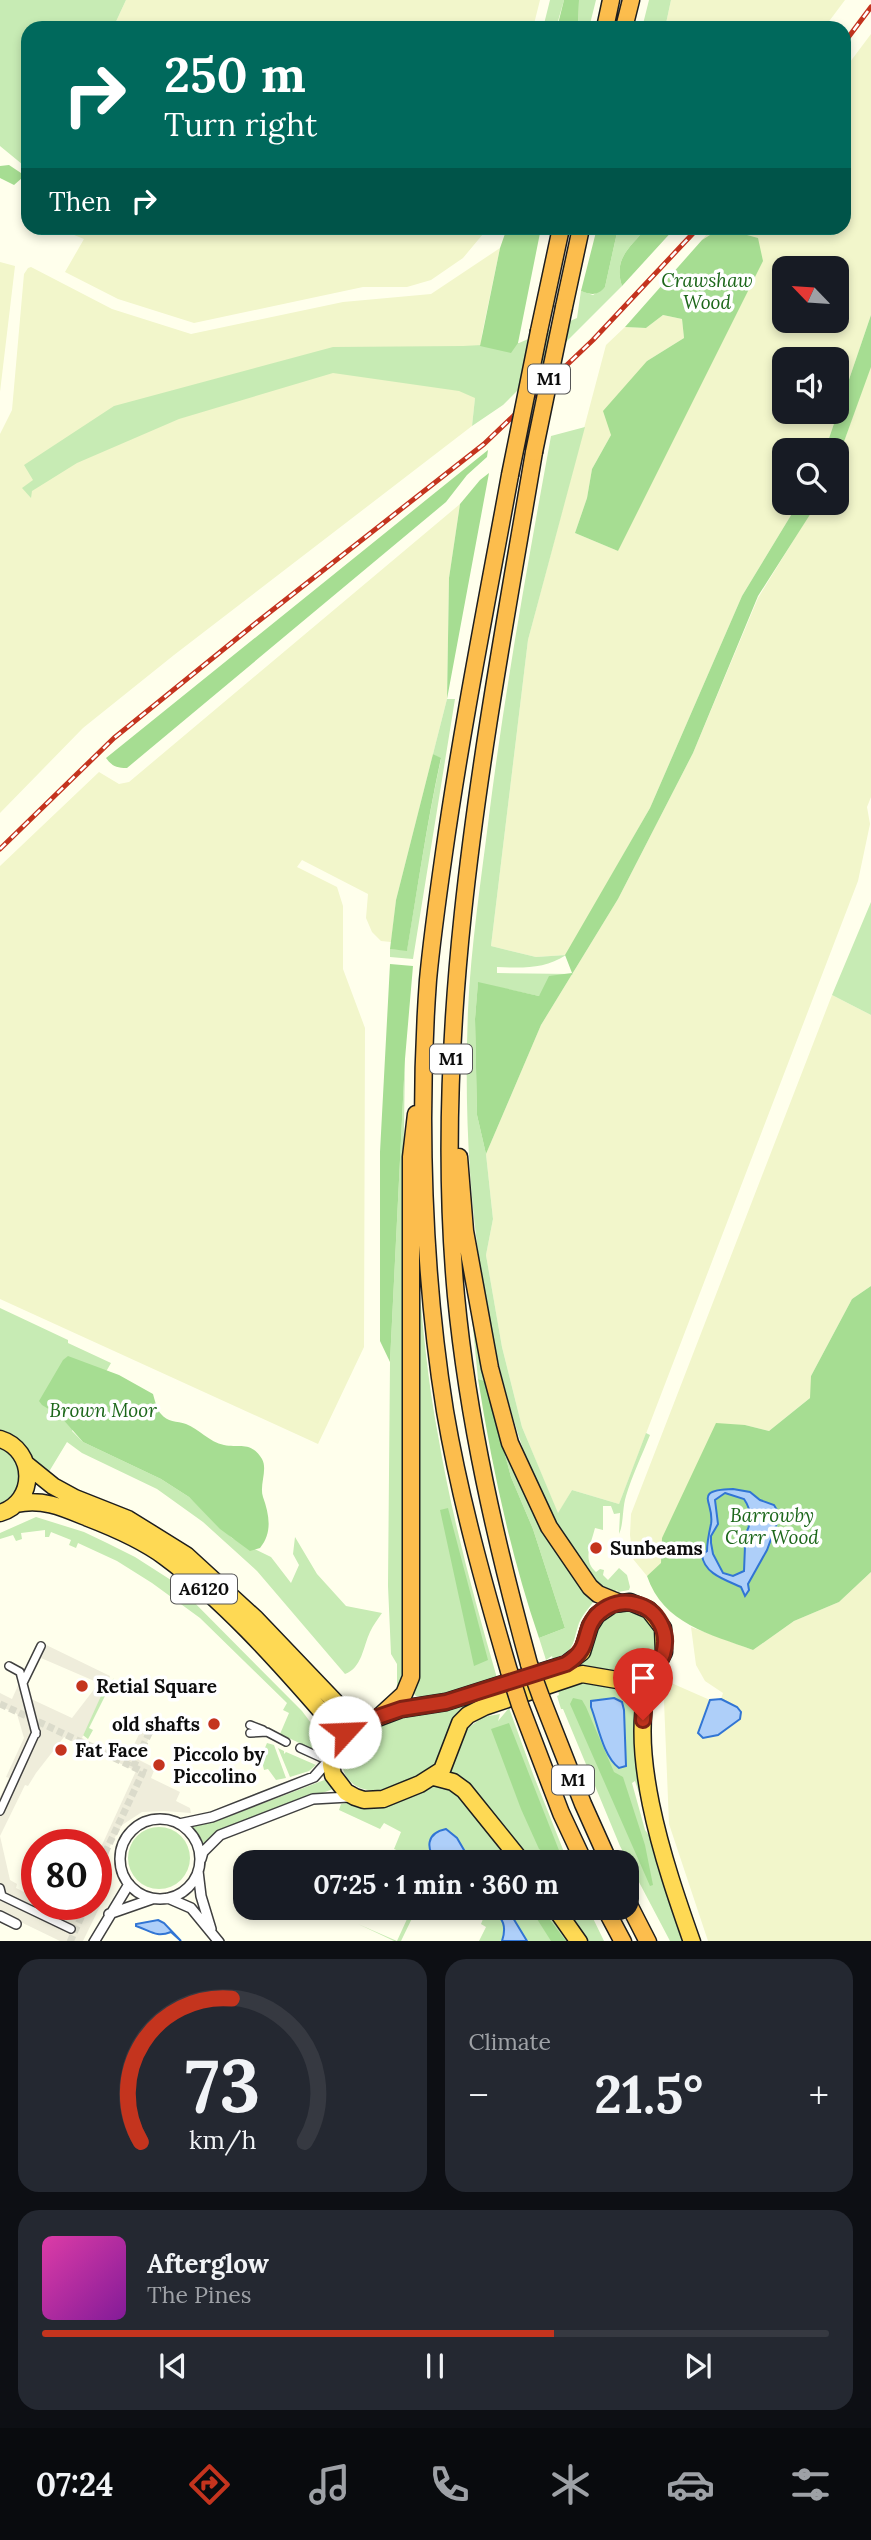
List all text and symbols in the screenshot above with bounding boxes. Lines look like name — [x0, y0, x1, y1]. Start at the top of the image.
text: 250 m — [164, 43, 306, 105]
icon: right — [49, 49, 140, 140]
text: Turn right — [164, 104, 317, 145]
icon: right — [125, 182, 163, 220]
text: Then — [49, 185, 111, 218]
north arrow — [772, 256, 849, 332]
map controls — [772, 256, 849, 515]
park label: Crawshaw Wood — [661, 268, 753, 314]
button: sound — [772, 347, 849, 424]
road number: M1 — [528, 365, 570, 394]
button: search — [772, 438, 849, 515]
road number: M1 — [430, 1044, 472, 1074]
park label: Brown Moor — [49, 1398, 157, 1422]
park label: Barrowby Carr Wood — [725, 1503, 819, 1549]
place label: Sunbeams — [610, 1536, 703, 1560]
marker: Sunbeams — [588, 1540, 604, 1556]
road number: A6120 — [171, 1574, 237, 1604]
pin — [613, 1648, 673, 1720]
icon: arrive — [624, 1659, 662, 1697]
place label: Retial Square — [96, 1674, 217, 1698]
marker: Retial Square — [74, 1678, 90, 1694]
position arrow — [308, 1695, 382, 1769]
place label: old shafts — [112, 1712, 200, 1736]
marker: old shafts — [206, 1716, 222, 1732]
place label: Fat Face — [75, 1738, 148, 1762]
marker: Fat Face — [53, 1742, 69, 1758]
place label: Piccolo by Piccolino — [173, 1742, 265, 1788]
marker: Piccolo by Piccolino — [151, 1757, 167, 1773]
road number: M1 — [552, 1765, 594, 1794]
speed limit sign: 80 — [21, 1829, 112, 1920]
text: 07:25 · 1 min · 360 m — [313, 1868, 559, 1901]
text: Climate — [469, 2027, 551, 2056]
text: 73 — [185, 2039, 260, 2132]
text: 21.5° — [594, 2061, 703, 2127]
text: − — [469, 2071, 489, 2119]
text: + — [809, 2071, 829, 2119]
text: km/h — [188, 2123, 256, 2155]
text: Afterglow — [147, 2247, 269, 2280]
text: The Pines — [147, 2280, 252, 2309]
icon: previous — [154, 2347, 192, 2385]
icon: pause — [416, 2347, 454, 2385]
icon: next — [679, 2347, 717, 2385]
icon: directions — [185, 2460, 234, 2509]
icon: music — [305, 2460, 354, 2509]
icon: phone — [425, 2460, 474, 2509]
icon: climate — [546, 2460, 595, 2509]
icon: car — [666, 2460, 715, 2509]
icon: filters — [786, 2460, 835, 2509]
text: 07:24 — [36, 2464, 114, 2505]

